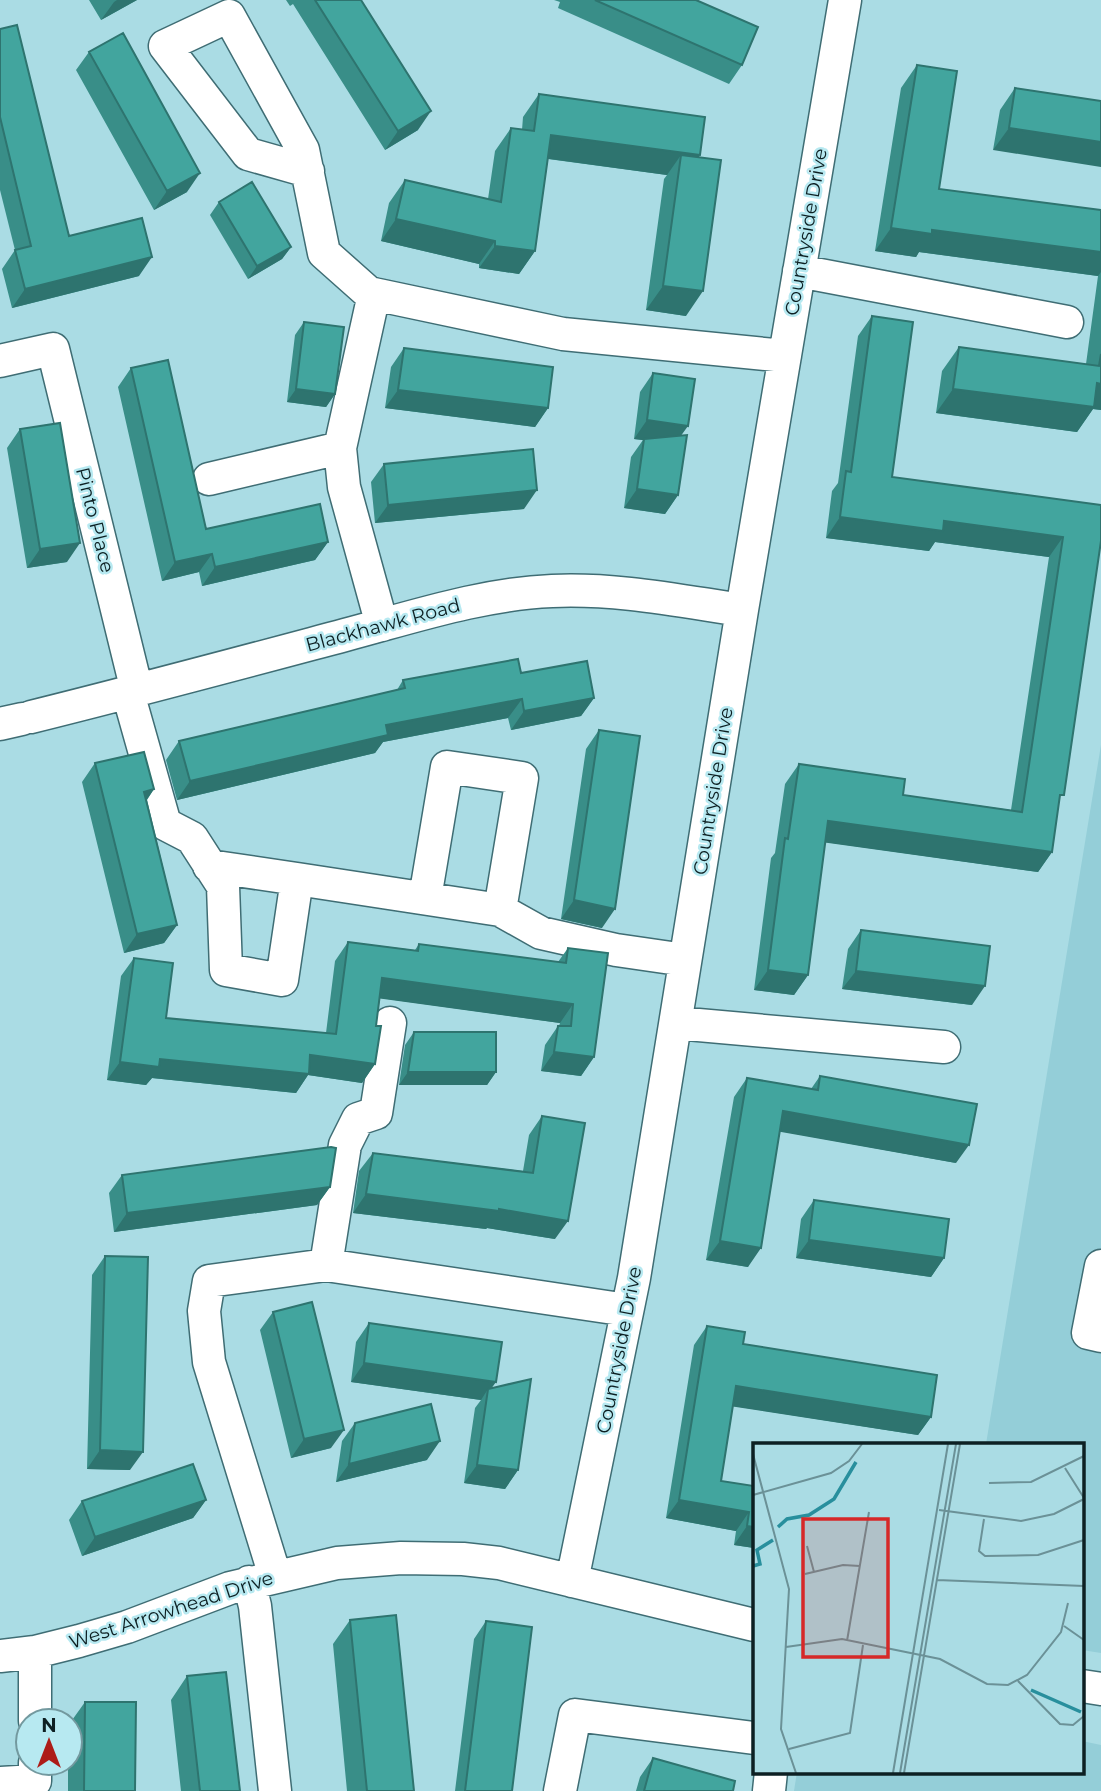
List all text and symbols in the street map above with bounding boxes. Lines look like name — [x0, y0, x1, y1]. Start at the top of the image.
street label: Countryside Drive — [780, 147, 832, 317]
street label: Pinto Place — [71, 465, 119, 575]
street label: Blackhawk Road — [303, 593, 463, 657]
street label: Countryside Drive — [688, 706, 738, 876]
street label: Countryside Drive — [592, 1265, 646, 1435]
inset map — [753, 1443, 1084, 1774]
street label: West Arrowhead Drive — [66, 1566, 276, 1654]
north arrow — [14, 1707, 84, 1777]
text: N — [41, 1714, 57, 1737]

